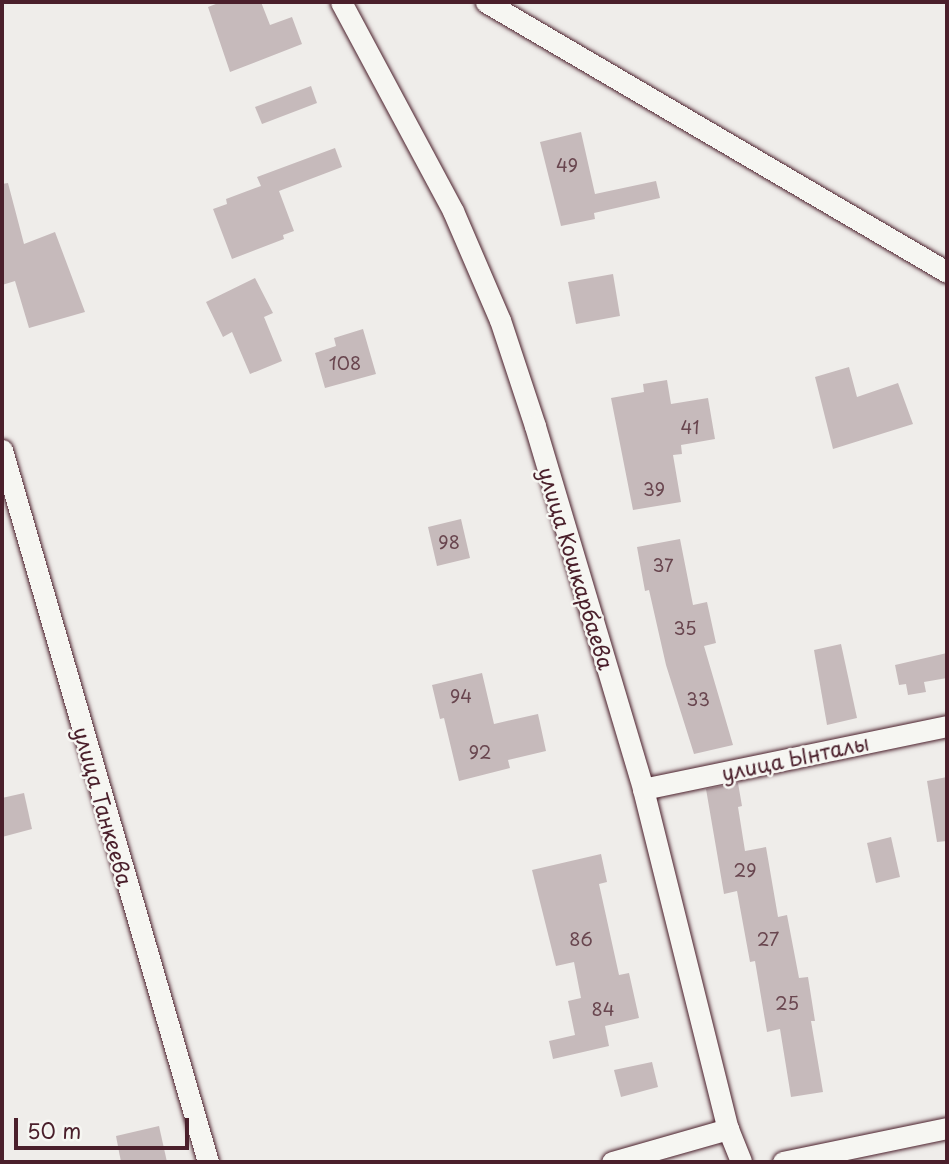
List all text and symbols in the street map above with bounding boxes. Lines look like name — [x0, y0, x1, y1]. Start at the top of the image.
house number: 49 — [556, 154, 578, 176]
house number: 108 — [329, 352, 361, 374]
house number: 41 — [681, 416, 699, 438]
street label: улица Кошкарбаева — [534, 463, 620, 673]
house number: 39 — [643, 478, 665, 500]
house number: 98 — [438, 531, 460, 553]
house number: 37 — [652, 554, 674, 576]
house number: 35 — [673, 617, 697, 639]
house number: 94 — [450, 685, 472, 707]
house number: 33 — [686, 688, 710, 710]
street label: улица Танкеева — [69, 723, 139, 889]
street label: улица Ынталы — [718, 729, 872, 785]
house number: 92 — [469, 741, 491, 763]
house number: 29 — [734, 859, 756, 881]
house number: 86 — [569, 928, 593, 950]
house number: 27 — [757, 928, 779, 950]
house number: 25 — [775, 992, 799, 1014]
house number: 84 — [591, 998, 615, 1020]
scale bar — [18, 1104, 192, 1148]
text: 50 m — [27, 1114, 81, 1146]

